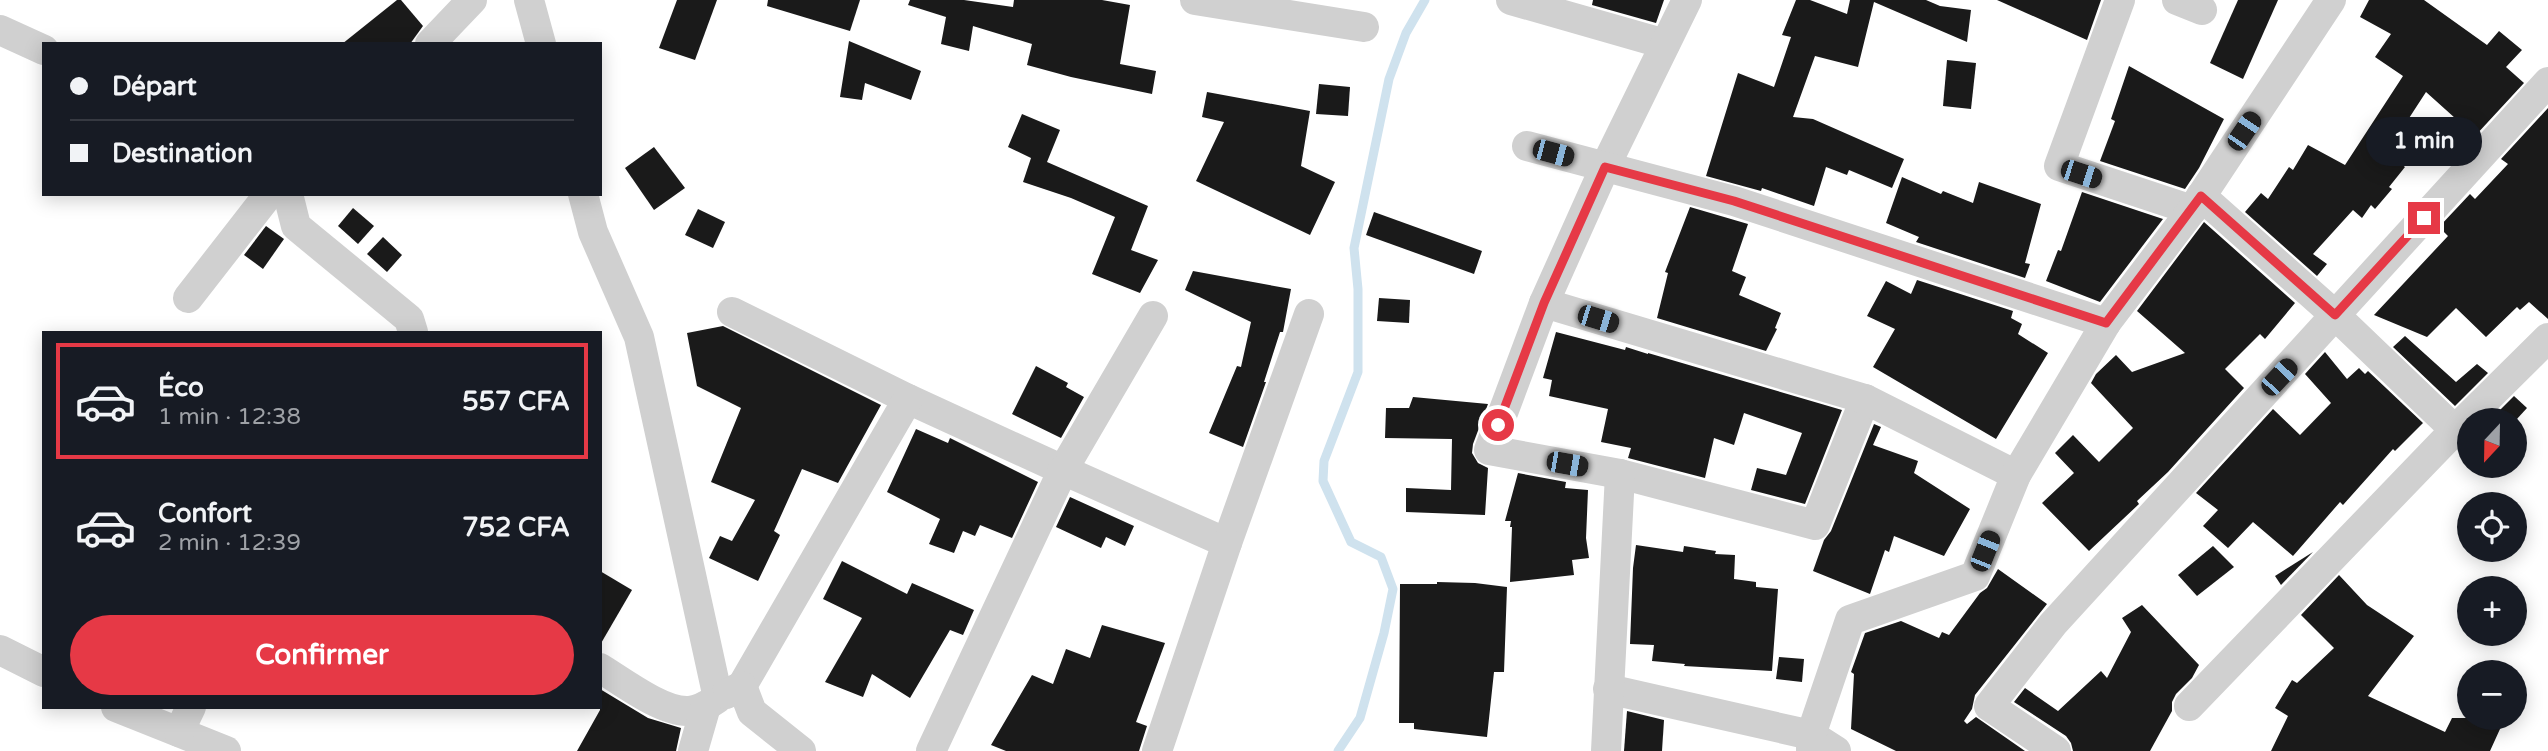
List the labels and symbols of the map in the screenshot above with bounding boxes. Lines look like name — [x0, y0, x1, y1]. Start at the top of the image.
car — [2224, 108, 2265, 154]
callout: 1 min — [2366, 116, 2482, 166]
car — [1530, 137, 1577, 169]
car — [2058, 158, 2105, 190]
route end — [2408, 202, 2440, 234]
car — [1575, 303, 1622, 335]
car — [2257, 354, 2302, 400]
north arrow — [2457, 408, 2527, 478]
route start — [1482, 409, 1514, 441]
car — [1545, 450, 1590, 478]
car — [1968, 528, 2003, 574]

